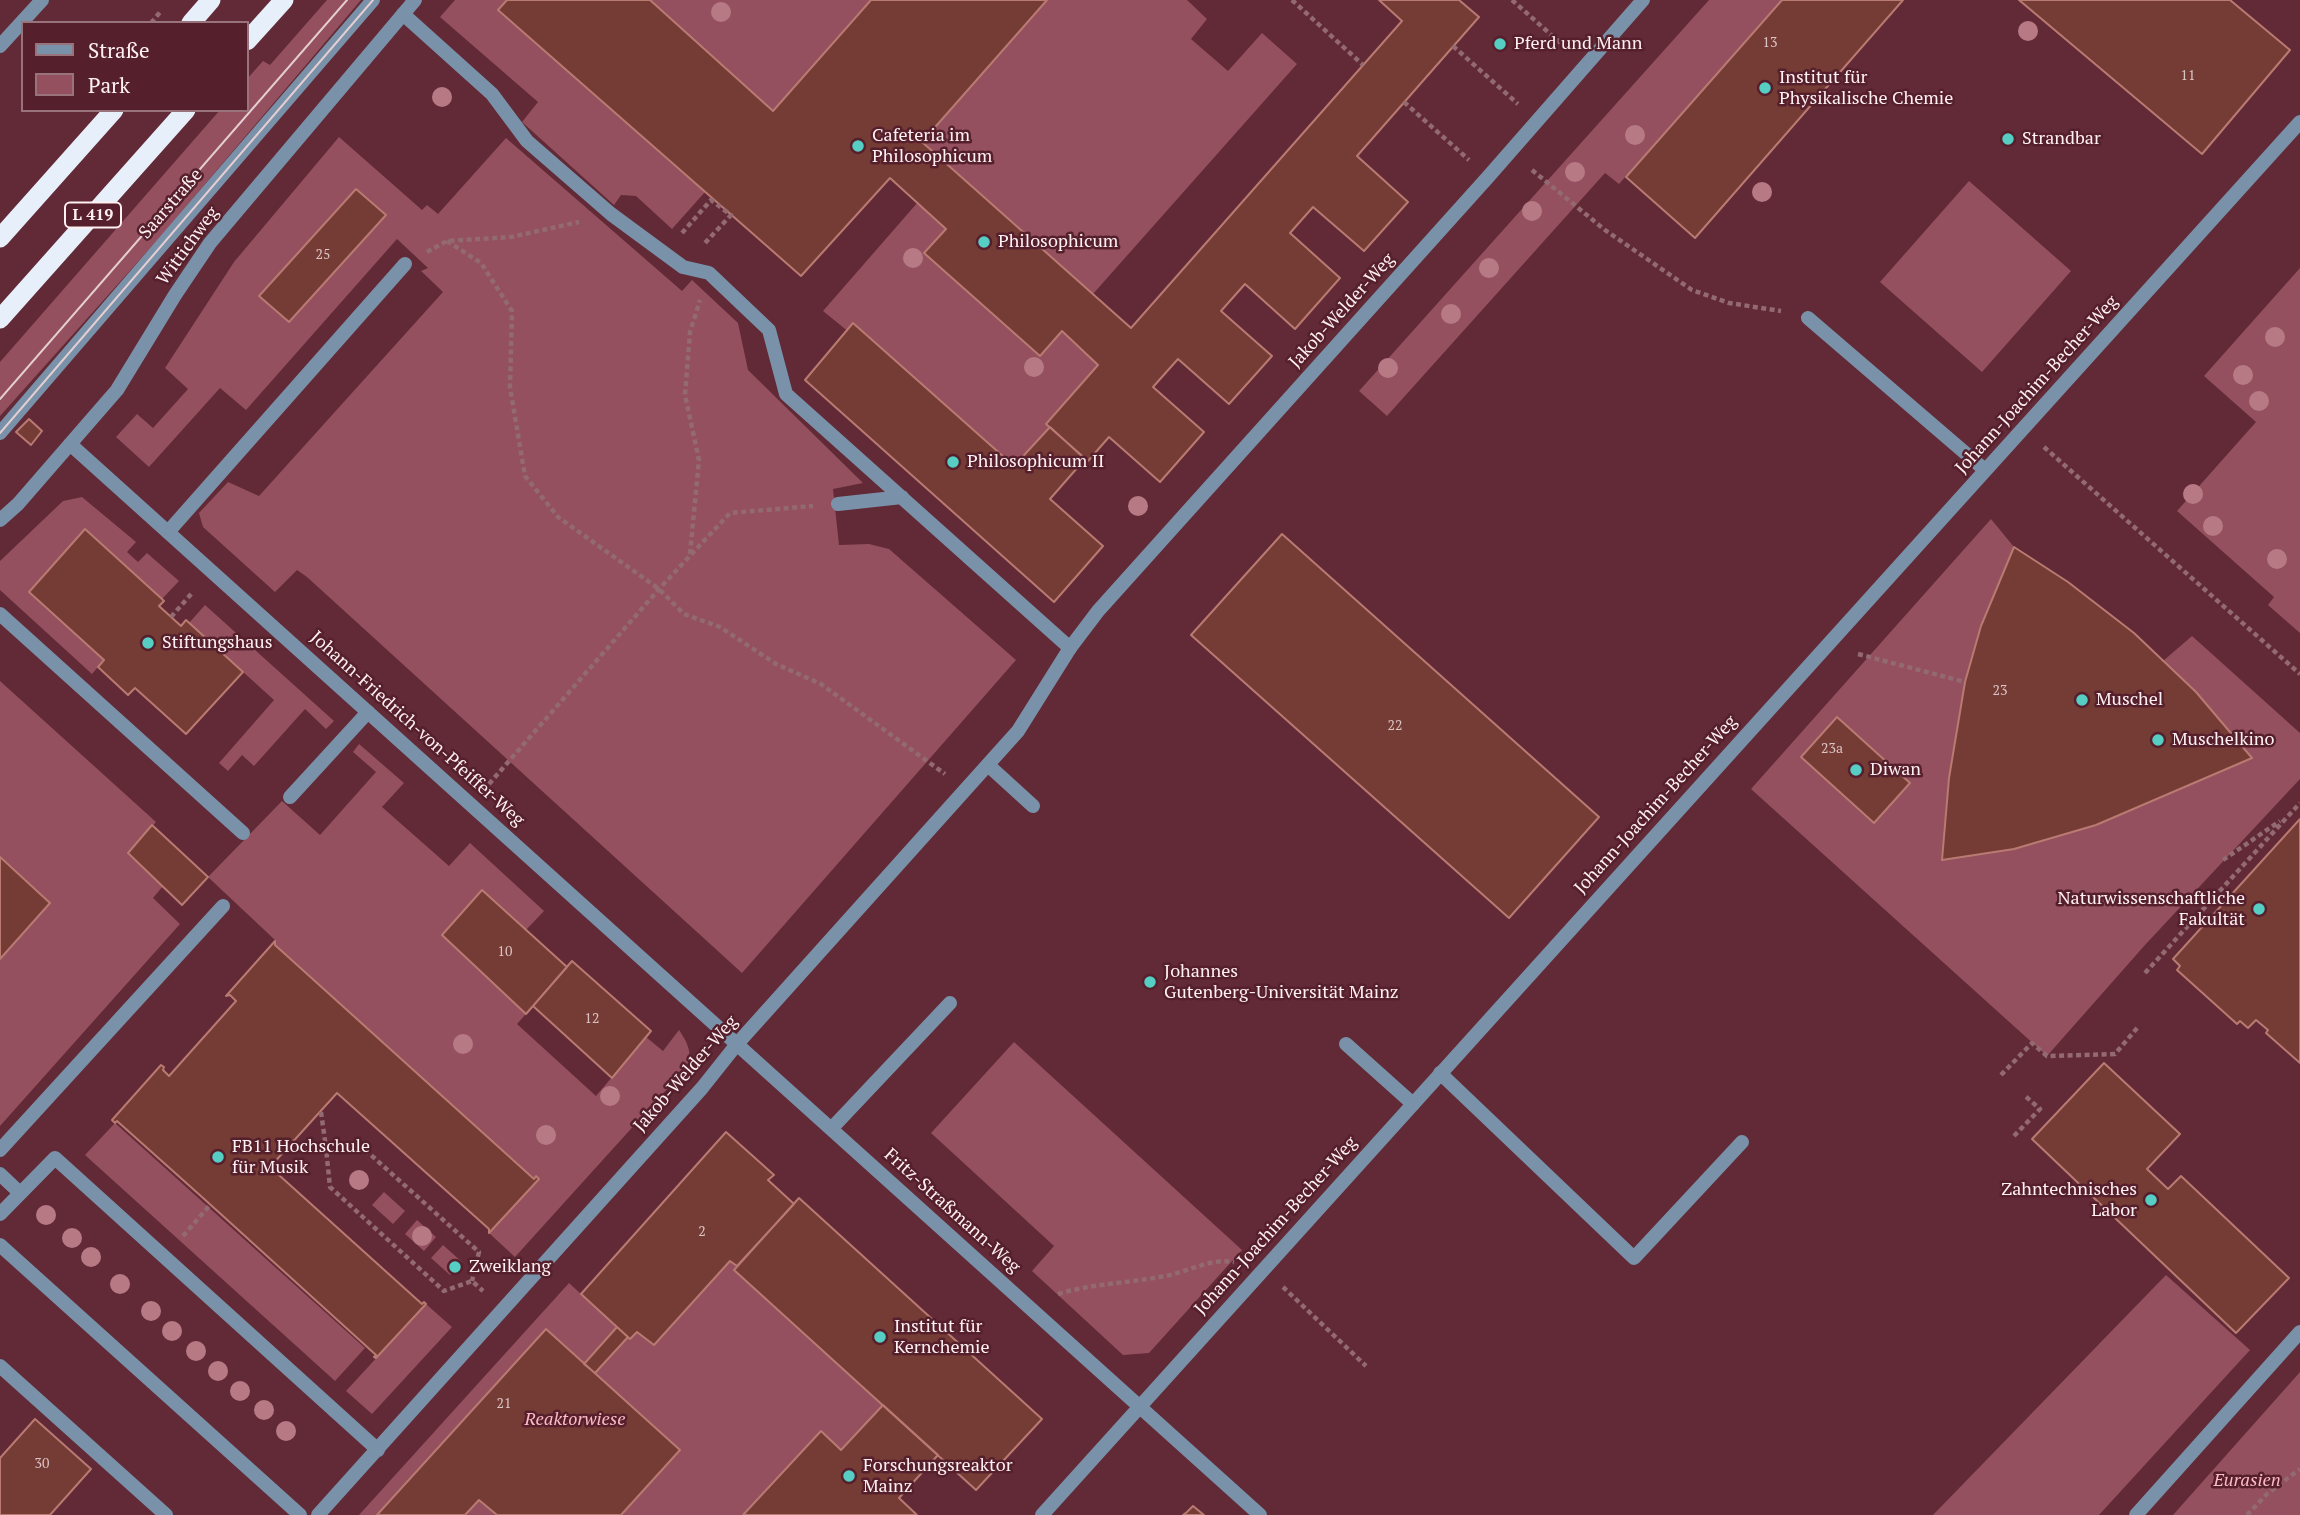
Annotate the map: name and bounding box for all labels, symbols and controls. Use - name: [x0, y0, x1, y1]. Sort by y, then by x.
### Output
- legend: [21, 21, 248, 112]
- place label: Pferd und Mann: [1514, 33, 1642, 55]
- house number: 13: [1763, 35, 1777, 51]
- text: Straße: [88, 36, 150, 64]
- marker: Pferd und Mann: [1492, 36, 1508, 52]
- place label: Institut für Physikalische Chemie: [1779, 67, 1953, 110]
- house number: 11: [2181, 68, 2195, 84]
- text: Park: [88, 71, 130, 99]
- marker: Institut für Physikalische Chemie: [1757, 80, 1773, 96]
- place label: Cafeteria im Philosophicum: [872, 125, 992, 168]
- place label: Strandbar: [2022, 128, 2101, 150]
- marker: Strandbar: [2000, 131, 2016, 147]
- marker: Cafeteria im Philosophicum: [850, 138, 866, 154]
- street label: Saarstraße: [135, 165, 207, 243]
- road number: L 419: [65, 202, 121, 228]
- street label: Wittichweg: [152, 203, 224, 289]
- place label: Philosophicum: [998, 231, 1118, 253]
- marker: Philosophicum: [976, 234, 992, 250]
- house number: 25: [316, 247, 330, 263]
- street label: Jakob-Welder-Weg: [1285, 249, 1399, 373]
- street label: Johann-Joachim-Becher-Weg: [1951, 291, 2123, 479]
- place label: Philosophicum II: [967, 451, 1104, 473]
- marker: Philosophicum II: [945, 454, 961, 470]
- street label: Johann-Friedrich-von-Pfeiffer-Weg: [305, 627, 529, 831]
- place label: Stiftungshaus: [162, 632, 272, 654]
- marker: Stiftungshaus: [140, 635, 156, 651]
- house number: 23: [1993, 683, 2007, 699]
- place label: Muschel: [2096, 689, 2163, 711]
- marker: Muschel: [2074, 692, 2090, 708]
- street label: Johann-Joachim-Becher-Weg: [1570, 711, 1742, 899]
- house number: 22: [1388, 718, 1402, 734]
- place label: Muschelkino: [2172, 729, 2275, 751]
- marker: Muschelkino: [2150, 732, 2166, 748]
- house number: 23a: [1821, 741, 1843, 757]
- place label: Diwan: [1870, 759, 1921, 781]
- marker: Diwan: [1848, 762, 1864, 778]
- place label: Naturwissenschaftliche Fakultät: [2057, 888, 2245, 930]
- marker: Naturwissenschaftliche Fakultät: [2251, 901, 2267, 917]
- house number: 10: [498, 944, 512, 960]
- place label: Johannes Gutenberg-Universität Mainz: [1164, 961, 1399, 1004]
- marker: Johannes Gutenberg-Universität Mainz: [1142, 974, 1158, 990]
- house number: 12: [585, 1011, 599, 1027]
- street label: Jakob-Welder-Weg: [630, 1011, 742, 1137]
- street label: Johann-Joachim-Becher-Weg: [1190, 1132, 1362, 1320]
- place label: FB11 Hochschule für Musik: [232, 1136, 370, 1178]
- street label: Fritz-Straßmann-Weg: [879, 1144, 1025, 1278]
- marker: FB11 Hochschule für Musik: [210, 1149, 226, 1165]
- place label: Zahntechnisches Labor: [2001, 1179, 2137, 1222]
- marker: Zahntechnisches Labor: [2143, 1192, 2159, 1208]
- house number: 2: [698, 1224, 706, 1240]
- place label: Zweiklang: [469, 1256, 551, 1278]
- marker: Zweiklang: [447, 1259, 463, 1275]
- place label: Institut für Kernchemie: [894, 1316, 989, 1358]
- marker: Institut für Kernchemie: [872, 1329, 888, 1345]
- house number: 21: [497, 1396, 511, 1412]
- park label: Reaktorwiese: [525, 1409, 625, 1431]
- place label: Forschungsreaktor Mainz: [863, 1455, 1013, 1498]
- house number: 30: [35, 1456, 49, 1472]
- marker: Forschungsreaktor Mainz: [841, 1468, 857, 1484]
- park label: Eurasien: [2213, 1470, 2281, 1492]

